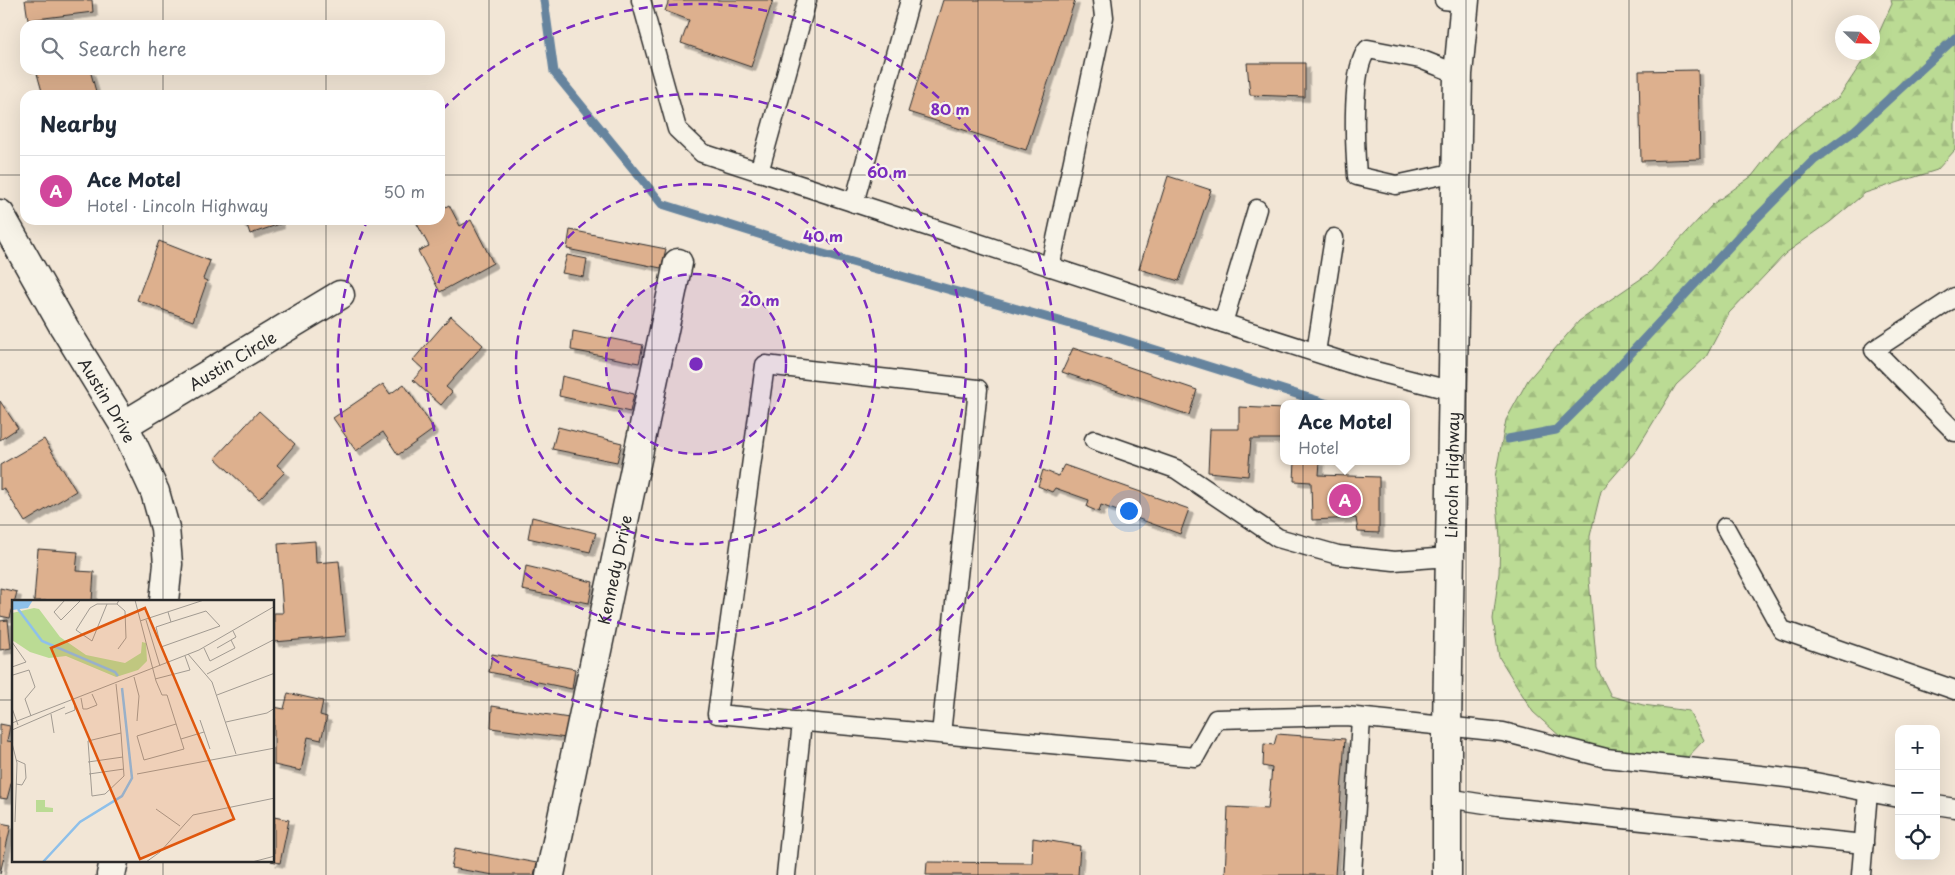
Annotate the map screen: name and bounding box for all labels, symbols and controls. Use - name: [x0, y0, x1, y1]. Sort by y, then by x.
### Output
- north arrow: [1835, 15, 1880, 60]
- search box: [20, 20, 445, 75]
- icon: search: [38, 34, 66, 62]
- text: Search here: [78, 34, 187, 62]
- text: 80 m: [930, 97, 970, 120]
- text: Nearby: [40, 107, 117, 139]
- text: 60 m: [867, 160, 907, 183]
- text: Ace Motel: [87, 165, 181, 193]
- text: A: [50, 179, 62, 203]
- text: 50 m: [384, 179, 425, 203]
- text: Hotel · Lincoln Highway: [87, 193, 268, 217]
- text: 40 m: [803, 224, 843, 247]
- text: 20 m: [741, 288, 779, 311]
- street label: Austin Circle: [183, 324, 281, 396]
- street label: Austin Drive: [73, 353, 142, 446]
- centre of rings: [687, 355, 705, 373]
- popup: [1280, 400, 1410, 465]
- text: Ace Motel: [1298, 407, 1392, 435]
- street label: Lincoln Highway: [1438, 412, 1464, 538]
- text: Hotel: [1298, 435, 1339, 459]
- pin: A: [1329, 481, 1361, 519]
- your location: [1116, 498, 1142, 524]
- street label: Kennedy Drive: [591, 513, 637, 627]
- inset map: [12, 600, 275, 862]
- map controls: [1895, 725, 1940, 860]
- button: +: [1895, 725, 1940, 770]
- button: −: [1895, 770, 1940, 815]
- button: locate: [1895, 815, 1940, 860]

